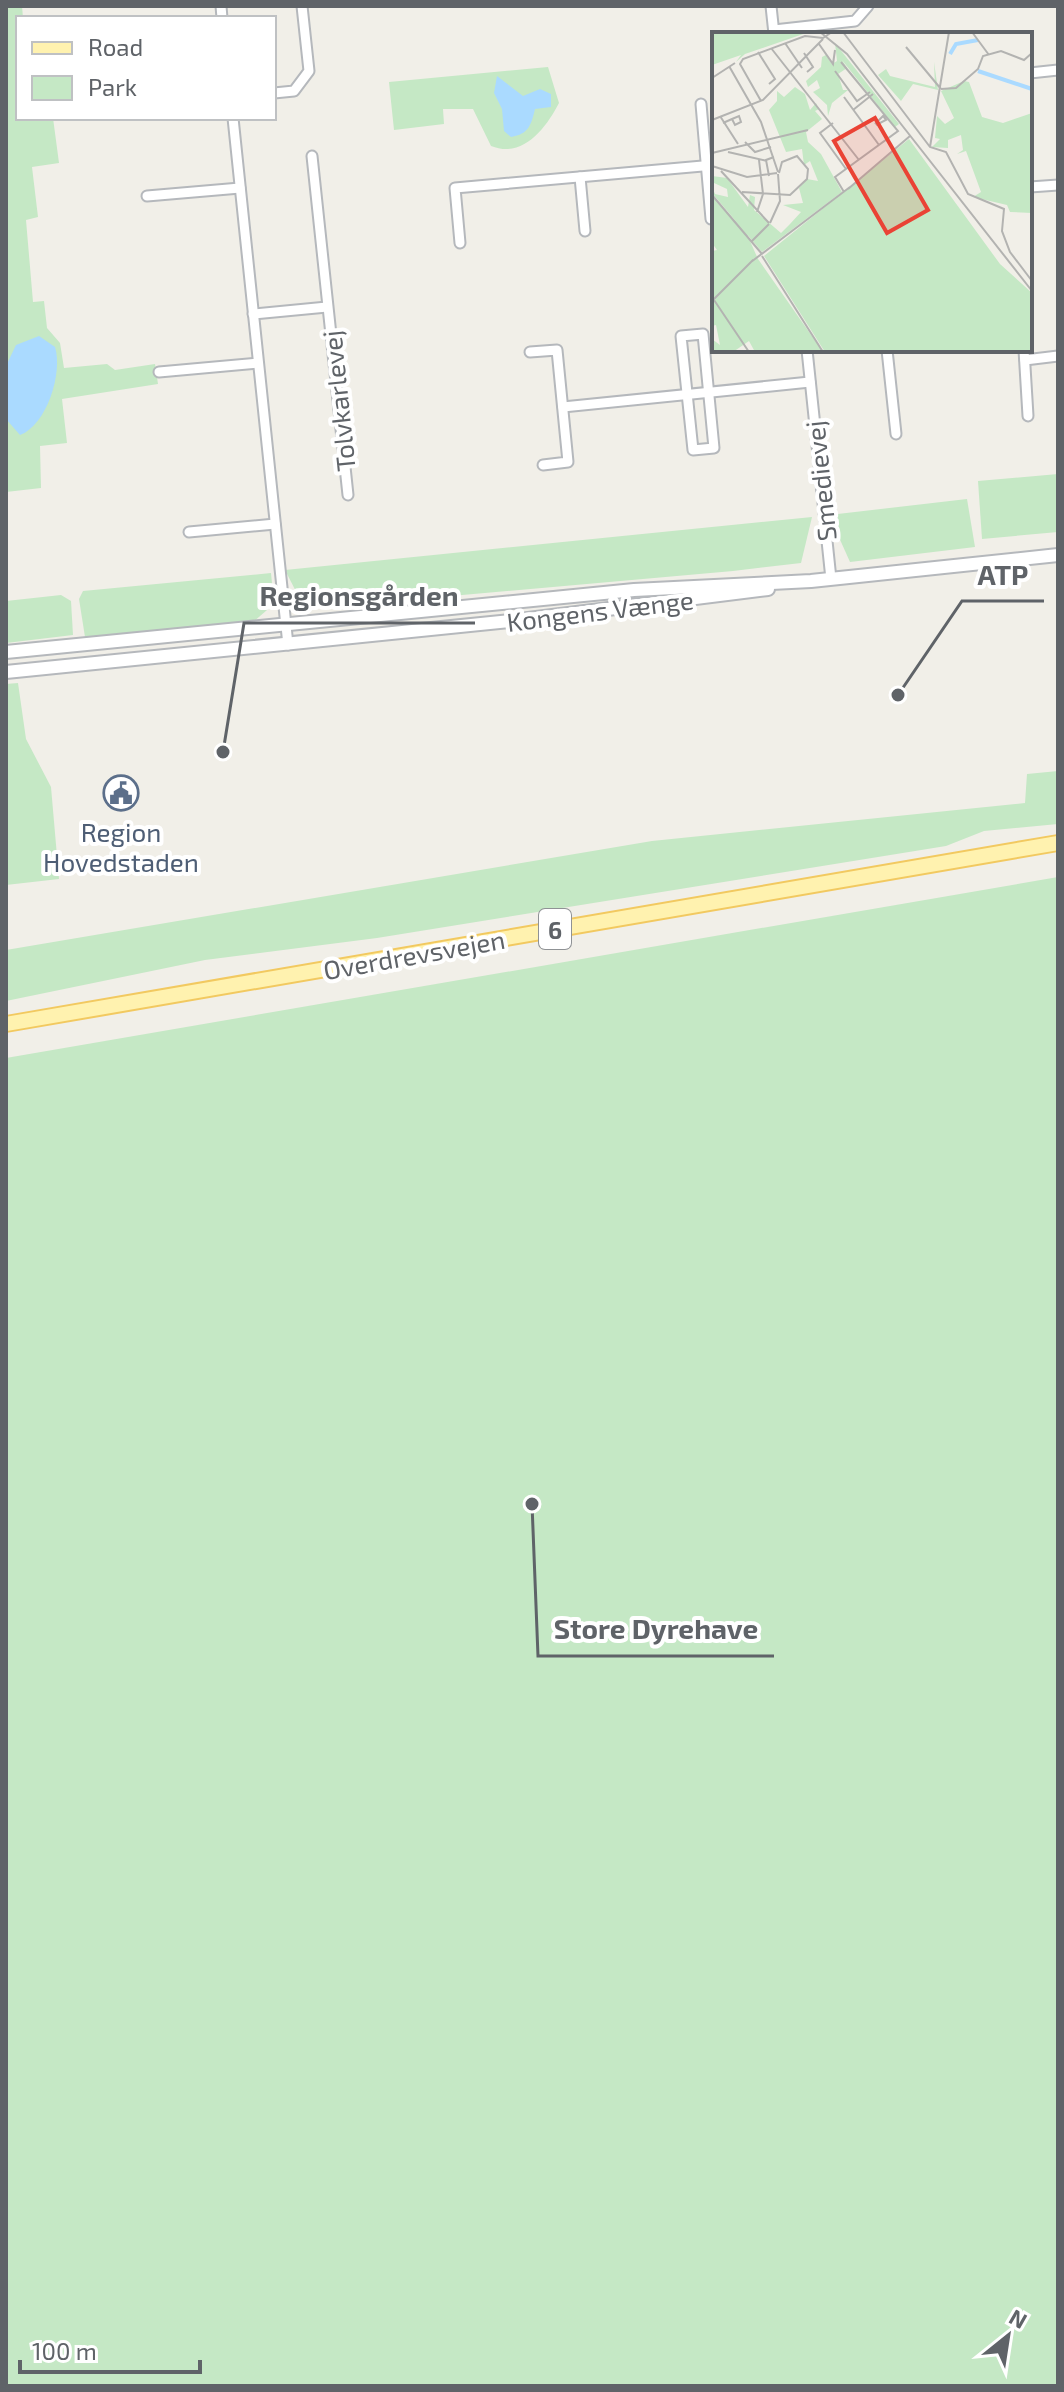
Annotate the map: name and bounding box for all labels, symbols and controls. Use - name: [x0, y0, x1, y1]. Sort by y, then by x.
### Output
- legend: [16, 16, 276, 120]
- text: Road: [88, 32, 143, 61]
- inset map: [712, 32, 1032, 352]
- text: Park: [88, 72, 137, 101]
- street label: Tolvkarlevej: [315, 329, 361, 473]
- street label: Smedievej: [798, 419, 842, 543]
- callout: ATP: [962, 549, 1044, 601]
- text: ATP: [978, 557, 1028, 591]
- callout: Regionsgården: [244, 571, 475, 623]
- text: Regionsgården: [259, 578, 459, 612]
- street label: Kongens Vænge: [505, 583, 695, 637]
- public building icon: Region Hovedstaden: [102, 774, 140, 812]
- place label: Region Hovedstaden: [43, 816, 199, 877]
- road number: 6: [539, 909, 571, 949]
- street label: Overdrevsvejen: [321, 923, 507, 985]
- callout: Store Dyrehave: [538, 1604, 774, 1656]
- text: Store Dyrehave: [554, 1611, 758, 1645]
- north arrow: [968, 2296, 1048, 2376]
- text: N: [1005, 2303, 1032, 2333]
- scale bar: [20, 2324, 200, 2374]
- text: 100 m: [32, 2336, 97, 2365]

